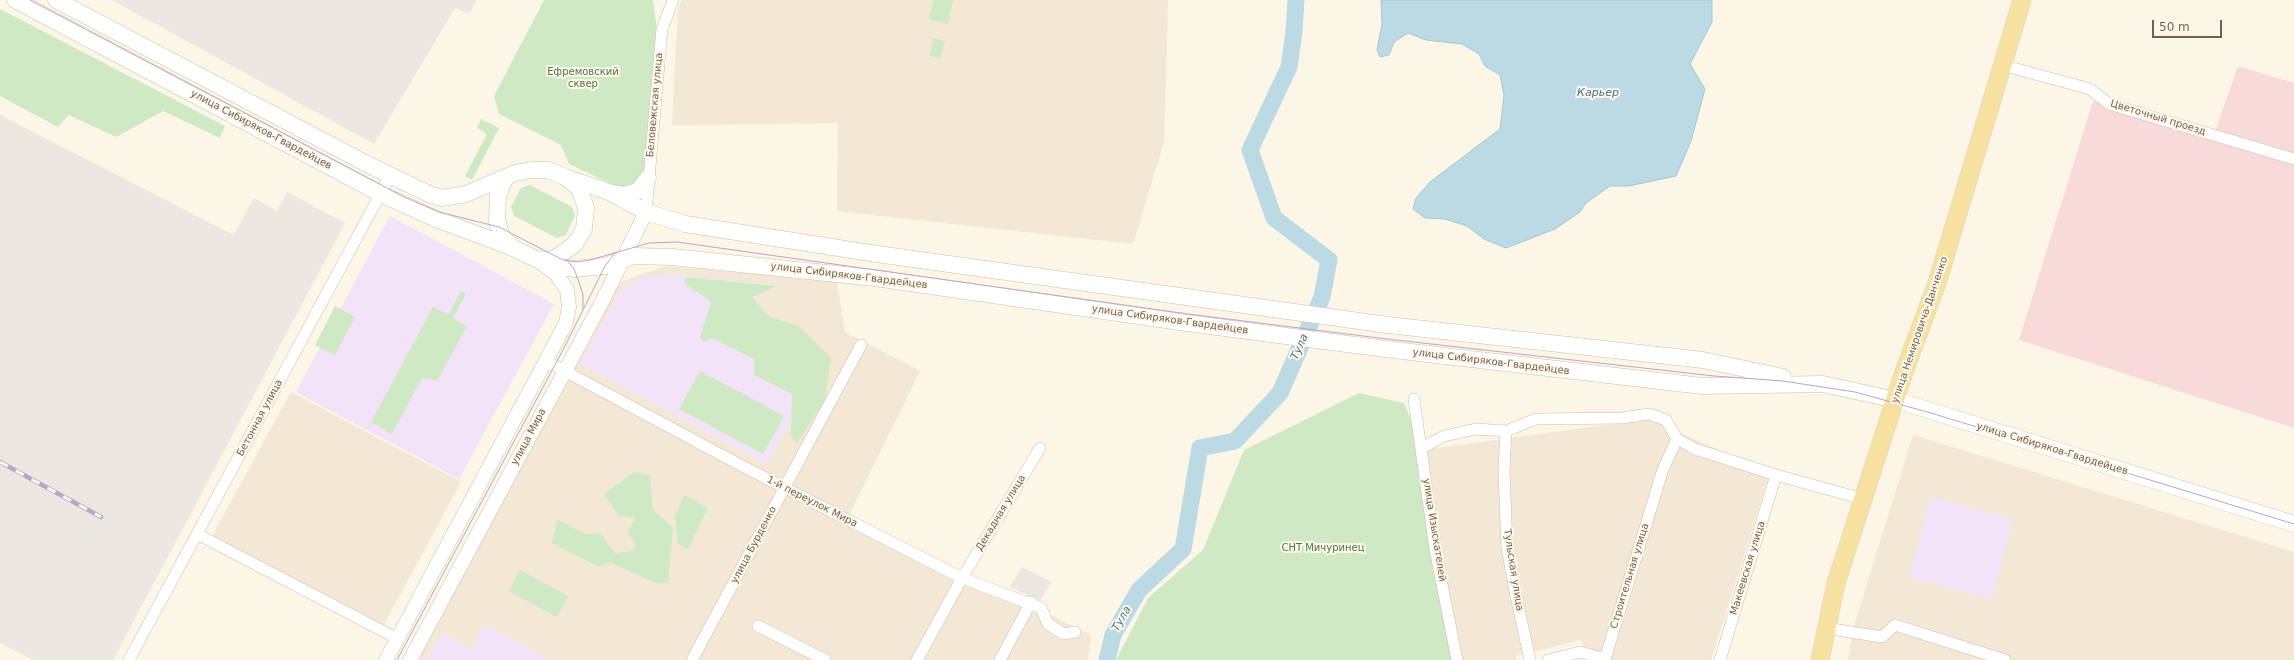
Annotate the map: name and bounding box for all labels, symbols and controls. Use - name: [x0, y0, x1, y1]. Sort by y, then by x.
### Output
- scale bar: [2154, 12, 2224, 38]
- text: 50 m: [2159, 20, 2190, 34]
- street label: Беловежская улица: [644, 52, 666, 158]
- park label: Ефремовский сквер: [547, 66, 619, 90]
- water label: Карьер: [1577, 86, 1619, 100]
- street label: улица Сибиряков-Гвардейцев: [188, 88, 334, 172]
- street label: Цветочный проезд: [2109, 98, 2207, 138]
- street label: улица Немировича-Данченко: [1889, 255, 1951, 405]
- street label: улица Сибиряков-Гвардейцев: [770, 260, 928, 292]
- street label: улица Сибиряков-Гвардейцев: [1091, 303, 1249, 337]
- water label: Тула: [1288, 332, 1312, 362]
- street label: улица Сибиряков-Гвардейцев: [1412, 346, 1570, 378]
- street label: Бетонная улица: [235, 378, 285, 458]
- street label: улица Мира: [509, 407, 549, 467]
- street label: улица Сибиряков-Гвардейцев: [1975, 420, 2129, 478]
- street label: Декадная улица: [974, 473, 1028, 553]
- street label: 1-й переулок Мира: [765, 474, 859, 530]
- street label: улица Изыскателей: [1420, 478, 1448, 582]
- street label: улица Бурденко: [729, 504, 779, 586]
- street label: Макеевская улица: [1728, 520, 1768, 616]
- street label: Строительная улица: [1608, 522, 1652, 630]
- street label: Тульская улица: [1501, 528, 1525, 612]
- park label: СНТ Мичуринец: [1281, 542, 1365, 554]
- water label: Тула: [1110, 604, 1134, 634]

